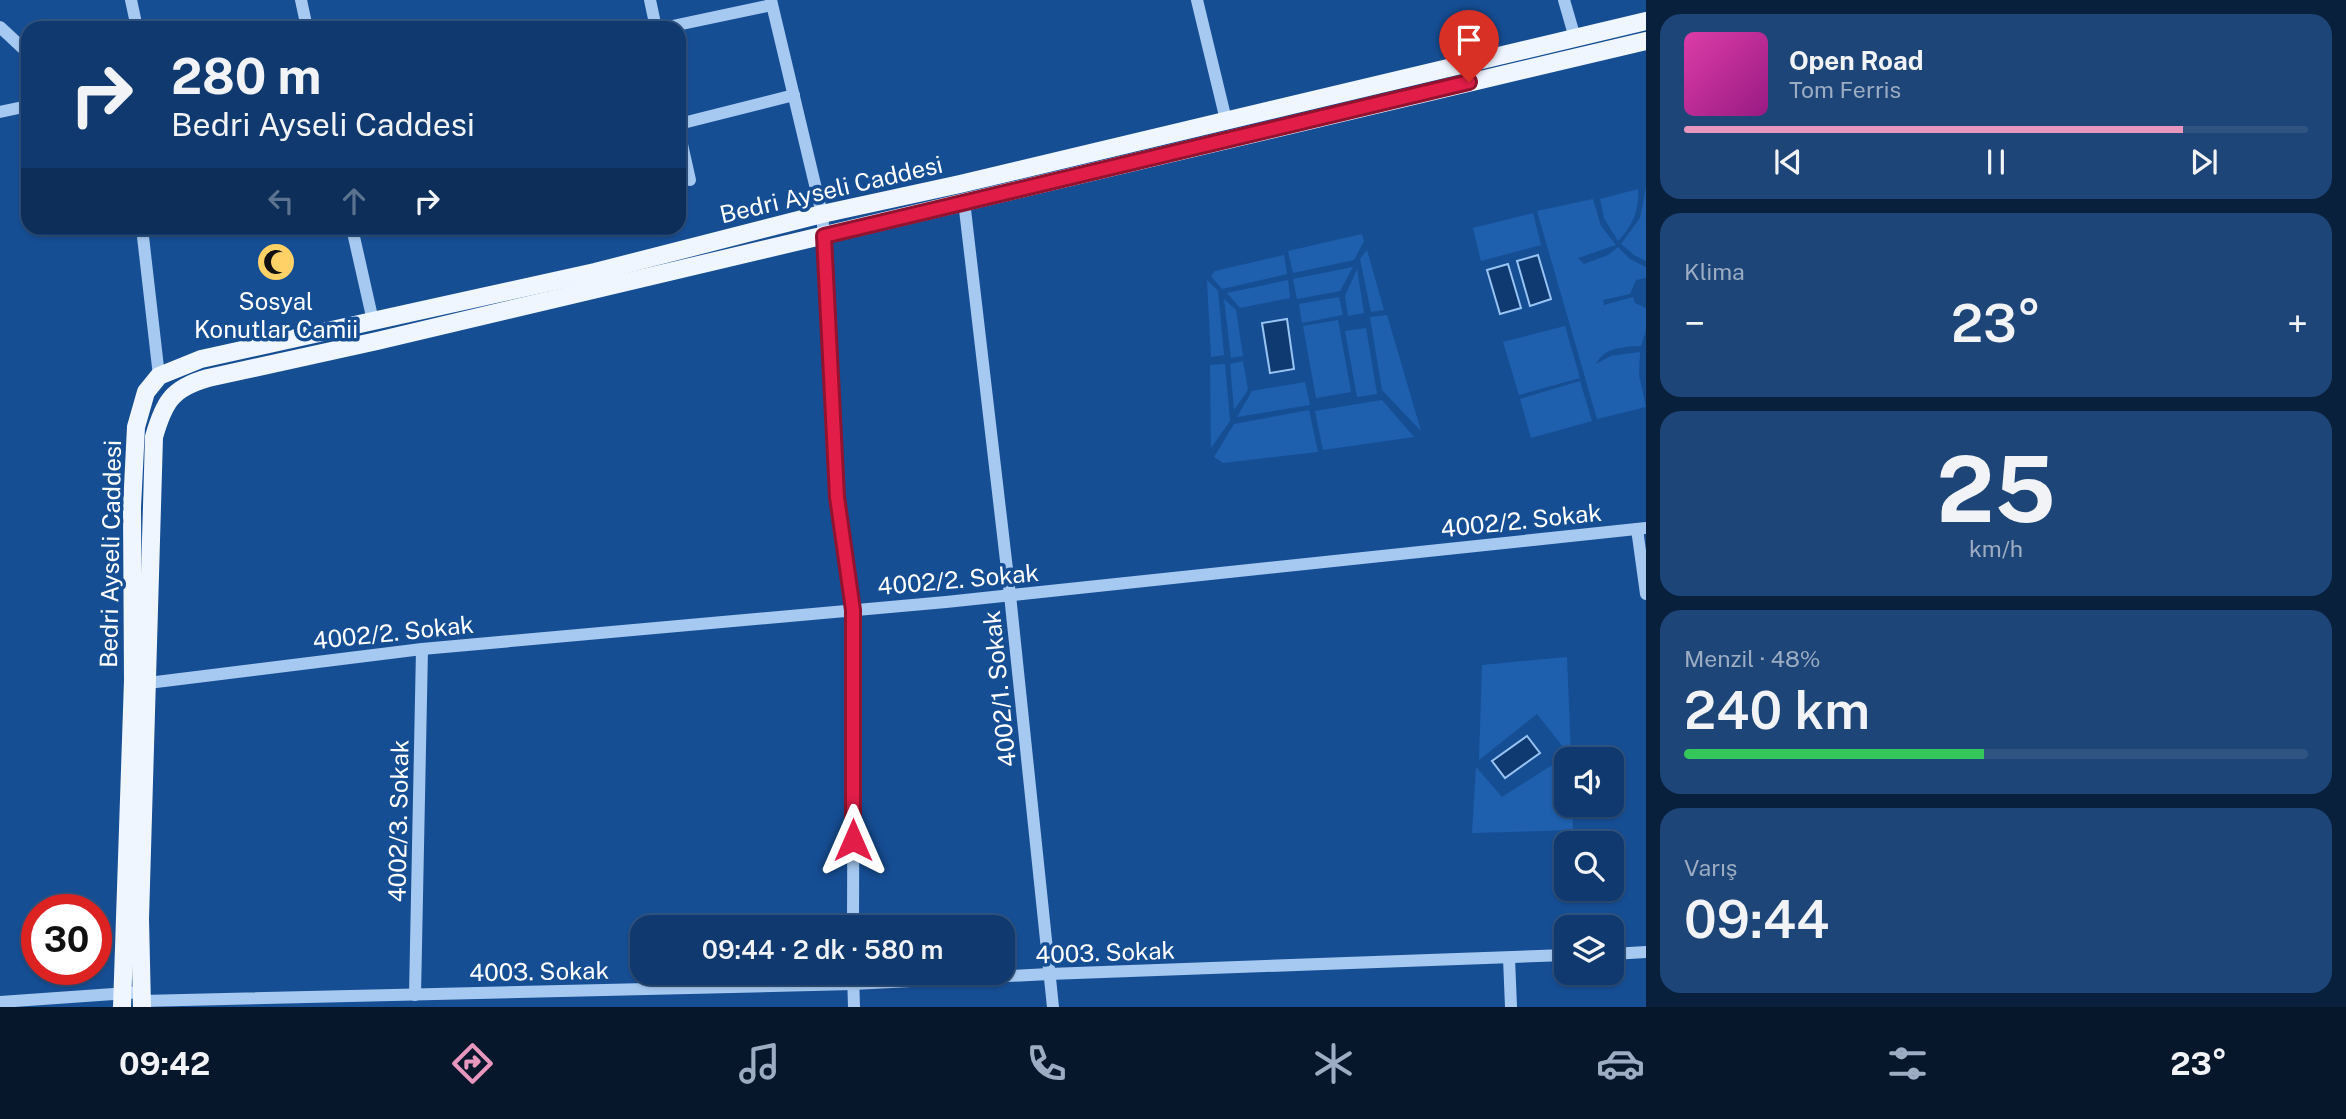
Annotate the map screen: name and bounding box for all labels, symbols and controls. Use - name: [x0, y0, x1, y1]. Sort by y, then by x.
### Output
- pin: [1439, 10, 1499, 82]
- icon: arrive: [1450, 21, 1488, 59]
- text: Open Road: [1789, 45, 1924, 76]
- text: 280 m: [171, 47, 321, 105]
- icon: right: [56, 49, 147, 140]
- text: Tom Ferris: [1789, 76, 1901, 103]
- text: Bedri Ayseli Caddesi: [171, 106, 475, 143]
- icon: previous: [1769, 143, 1807, 181]
- icon: pause: [1977, 143, 2015, 181]
- icon: next: [2185, 143, 2223, 181]
- street label: Bedri Ayseli Caddesi: [717, 150, 945, 228]
- icon: left: [262, 182, 300, 220]
- icon: ahead: [335, 182, 373, 220]
- icon: right: [408, 182, 446, 220]
- mosque icon: Sosyal Konutlar Camii: [255, 241, 297, 283]
- text: Klima: [1684, 258, 1745, 285]
- place label: Sosyal Konutlar Camii: [194, 287, 358, 343]
- text: 23°: [1951, 293, 2041, 354]
- text: −: [1684, 301, 1705, 346]
- text: +: [2287, 301, 2308, 346]
- text: 25: [1936, 436, 2056, 542]
- street label: Bedri Ayseli Caddesi: [94, 440, 126, 668]
- street label: 4002/2. Sokak: [1439, 498, 1603, 542]
- text: km/h: [1969, 535, 2023, 562]
- street label: 4002/2. Sokak: [876, 558, 1040, 600]
- street label: 4002/1. Sokak: [977, 609, 1021, 769]
- street label: 4002/2. Sokak: [311, 610, 475, 654]
- text: Menzil · 48%: [1684, 645, 1821, 672]
- text: 240 km: [1684, 680, 1870, 741]
- street label: 4002/3. Sokak: [383, 739, 413, 903]
- map controls: [1554, 747, 1624, 985]
- button: sound: [1554, 747, 1624, 817]
- position arrow: [816, 803, 890, 877]
- button: search: [1554, 831, 1624, 901]
- text: Varış: [1684, 854, 1737, 881]
- text: 09:44: [1684, 889, 1830, 950]
- speed limit sign: 30: [21, 894, 112, 985]
- button: layers: [1554, 915, 1624, 985]
- text: 09:44 · 2 dk · 580 m: [702, 934, 943, 965]
- street label: 4003. Sokak: [1035, 936, 1175, 968]
- street label: 4003. Sokak: [469, 956, 609, 986]
- icon: directions: [448, 1039, 497, 1088]
- icon: music: [735, 1039, 784, 1088]
- icon: phone: [1022, 1039, 1071, 1088]
- icon: climate: [1309, 1039, 1358, 1088]
- icon: car: [1596, 1039, 1645, 1088]
- icon: filters: [1883, 1039, 1932, 1088]
- text: 09:42: [119, 1045, 210, 1082]
- text: 23°: [2170, 1045, 2227, 1082]

